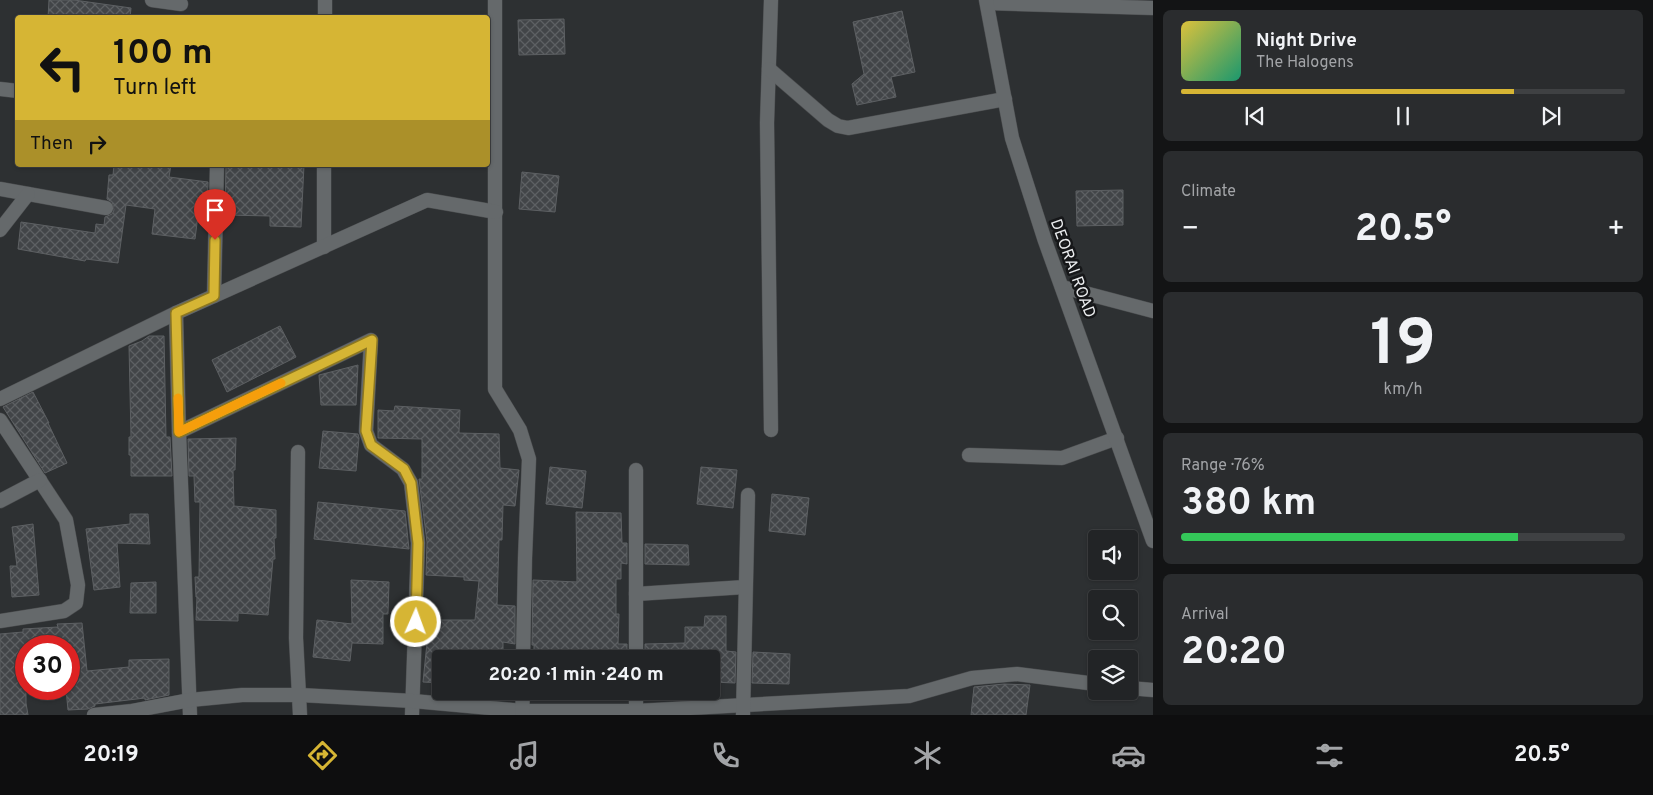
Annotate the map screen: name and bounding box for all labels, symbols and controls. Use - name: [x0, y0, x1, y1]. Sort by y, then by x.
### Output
- text: Night Drive: [1256, 29, 1357, 53]
- text: 100 m: [113, 32, 213, 76]
- icon: left: [30, 35, 95, 100]
- text: The Halogens: [1256, 53, 1354, 73]
- text: Turn left: [113, 75, 196, 102]
- icon: previous: [1241, 102, 1269, 130]
- icon: pause: [1389, 102, 1417, 130]
- icon: next: [1537, 102, 1565, 130]
- icon: right: [83, 130, 111, 158]
- text: Then: [30, 132, 73, 156]
- text: Climate: [1181, 182, 1236, 202]
- pin: [194, 189, 236, 240]
- icon: arrive: [201, 196, 229, 224]
- text: 20.5°: [1355, 206, 1451, 255]
- text: −: [1181, 212, 1199, 248]
- text: +: [1607, 212, 1625, 248]
- street label: DEORAI ROAD: [1045, 216, 1099, 321]
- text: 19: [1370, 306, 1436, 388]
- text: km/h: [1384, 380, 1422, 400]
- text: Range · 76%: [1181, 456, 1265, 476]
- text: 380 km: [1181, 480, 1316, 529]
- map controls: [1088, 530, 1138, 700]
- button: sound: [1088, 530, 1138, 580]
- button: search: [1088, 590, 1138, 640]
- position arrow: [389, 595, 441, 647]
- text: Arrival: [1181, 605, 1229, 625]
- text: 20:20: [1181, 629, 1287, 678]
- speed limit sign: 30: [15, 635, 80, 700]
- button: layers: [1088, 650, 1138, 700]
- text: 20:20 · 1 min · 240 m: [488, 663, 664, 687]
- icon: directions: [305, 738, 340, 773]
- icon: music: [507, 738, 542, 773]
- icon: phone: [708, 738, 743, 773]
- icon: climate: [910, 738, 945, 773]
- icon: car: [1111, 738, 1146, 773]
- icon: filters: [1312, 738, 1347, 773]
- text: 20:19: [83, 742, 139, 769]
- text: 20.5°: [1514, 742, 1570, 769]

